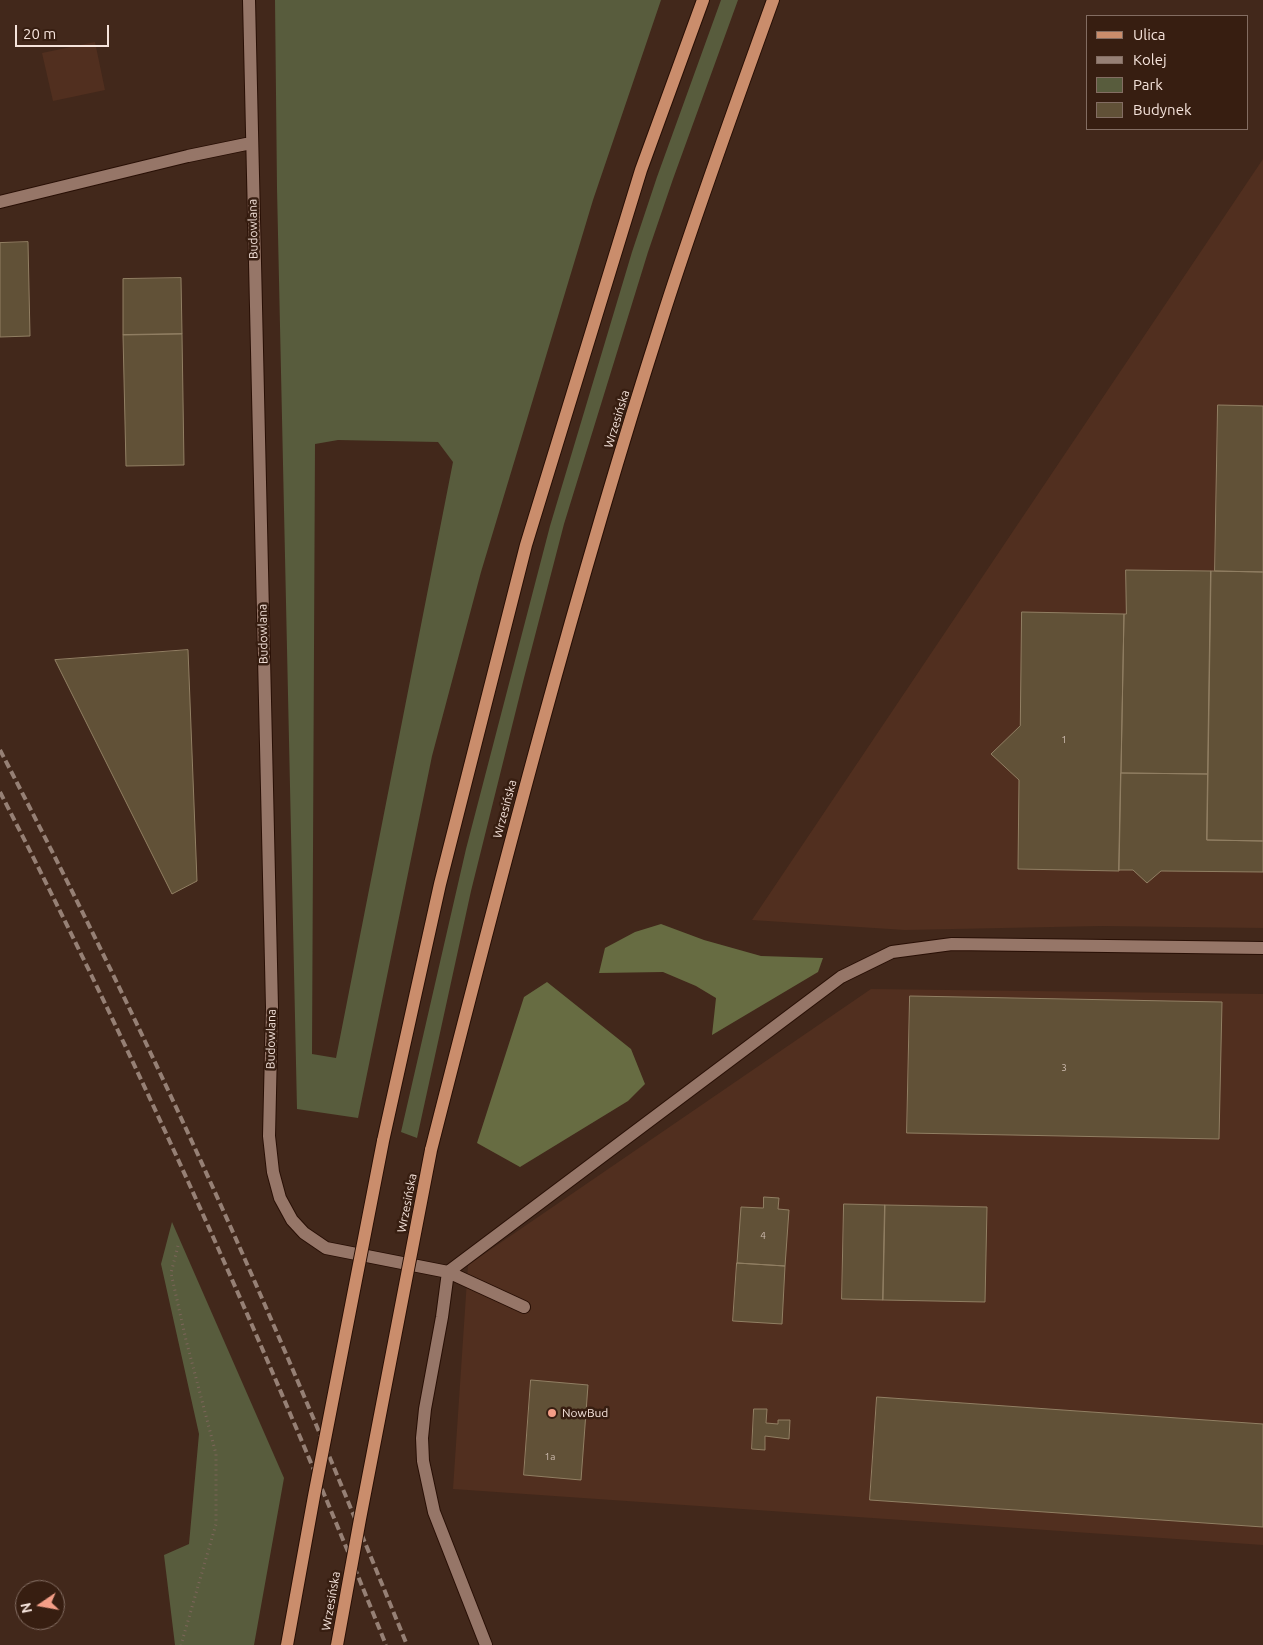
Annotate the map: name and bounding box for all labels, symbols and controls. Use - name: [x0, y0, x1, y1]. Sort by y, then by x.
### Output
- scale bar: [18, 15, 111, 47]
- legend: [1086, 15, 1248, 130]
- text: 20 m: [23, 25, 56, 42]
- text: Ulica: [1133, 26, 1165, 43]
- text: Kolej: [1133, 51, 1167, 68]
- text: Park: [1133, 76, 1163, 93]
- text: Budynek: [1133, 101, 1192, 118]
- street label: Budowlana: [245, 199, 261, 259]
- street label: Wrzesińska: [601, 388, 633, 450]
- street label: Budowlana: [255, 604, 271, 664]
- house number: 1: [1061, 734, 1067, 746]
- street label: Wrzesińska: [490, 778, 520, 840]
- street label: Budowlana: [263, 1009, 279, 1069]
- house number: 3: [1061, 1062, 1067, 1074]
- street label: Wrzesińska: [394, 1172, 420, 1234]
- house number: 4: [760, 1230, 766, 1242]
- place label: NowBud: [562, 1406, 608, 1420]
- marker: NowBud: [546, 1407, 558, 1419]
- house number: 1a: [545, 1451, 555, 1463]
- street label: Wrzesińska: [319, 1570, 343, 1632]
- north arrow: [15, 1580, 65, 1630]
- text: N: [17, 1601, 35, 1615]

